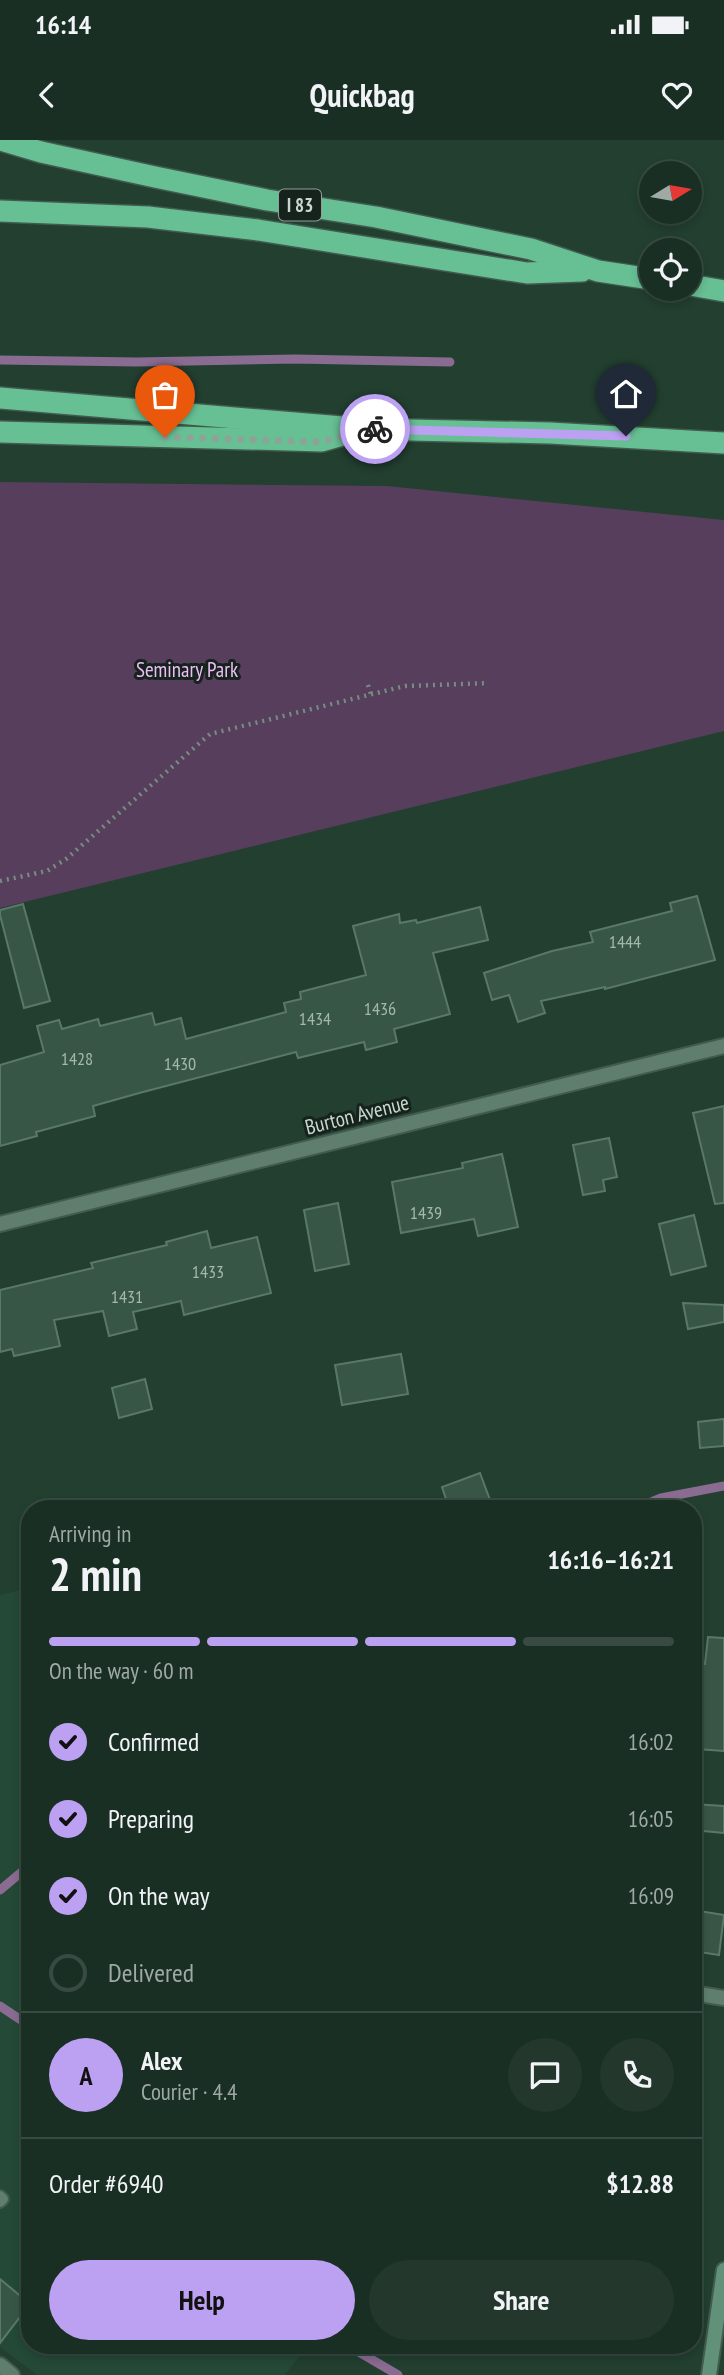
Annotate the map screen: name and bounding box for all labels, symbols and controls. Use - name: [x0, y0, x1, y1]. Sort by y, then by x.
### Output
- text: 16:14: [35, 8, 91, 41]
- text: Quickbag: [309, 74, 415, 116]
- icon: back: [28, 76, 66, 114]
- icon: heart: [658, 76, 696, 114]
- north arrow: [639, 161, 702, 224]
- map controls: [639, 161, 702, 301]
- road number: I 83: [279, 190, 321, 220]
- button: locate: [639, 238, 702, 301]
- pin: [596, 364, 656, 436]
- pin: [135, 365, 195, 437]
- icon: home: [607, 375, 645, 413]
- icon: bag: [146, 376, 184, 414]
- courier: [340, 394, 410, 464]
- icon: bike: [356, 410, 394, 448]
- park label: Seminary Park: [136, 656, 238, 683]
- house number: 1444: [609, 930, 641, 953]
- house number: 1436: [364, 997, 396, 1020]
- house number: 1434: [299, 1007, 331, 1030]
- house number: 1428: [61, 1047, 93, 1070]
- house number: 1430: [164, 1052, 196, 1075]
- street label: Burton Avenue: [302, 1089, 412, 1140]
- house number: 1439: [410, 1201, 442, 1224]
- house number: 1433: [192, 1260, 224, 1283]
- house number: 1431: [111, 1285, 143, 1308]
- text: Arriving in: [49, 1519, 131, 1548]
- text: 16:16–16:21: [547, 1543, 674, 1576]
- text: 2 min: [49, 1544, 142, 1604]
- text: On the way · 60 m: [49, 1656, 193, 1685]
- icon: check: [49, 1723, 87, 1761]
- text: Confirmed: [108, 1725, 199, 1758]
- text: 16:02: [628, 1727, 674, 1756]
- icon: check: [49, 1800, 87, 1838]
- text: Preparing: [108, 1802, 194, 1835]
- text: 16:05: [628, 1804, 674, 1833]
- icon: check: [49, 1877, 87, 1915]
- text: On the way: [108, 1879, 210, 1912]
- text: 16:09: [628, 1881, 674, 1910]
- text: Delivered: [108, 1956, 194, 1989]
- button: chat: [508, 2038, 582, 2112]
- button: phone: [600, 2038, 674, 2112]
- text: Alex: [141, 2044, 182, 2077]
- text: A: [79, 2059, 93, 2092]
- text: Courier · 4.4: [141, 2077, 237, 2106]
- text: Order #6940: [49, 2167, 164, 2200]
- text: $12.88: [606, 2167, 674, 2200]
- button: Help: [49, 2260, 355, 2340]
- button: Share: [369, 2260, 674, 2340]

